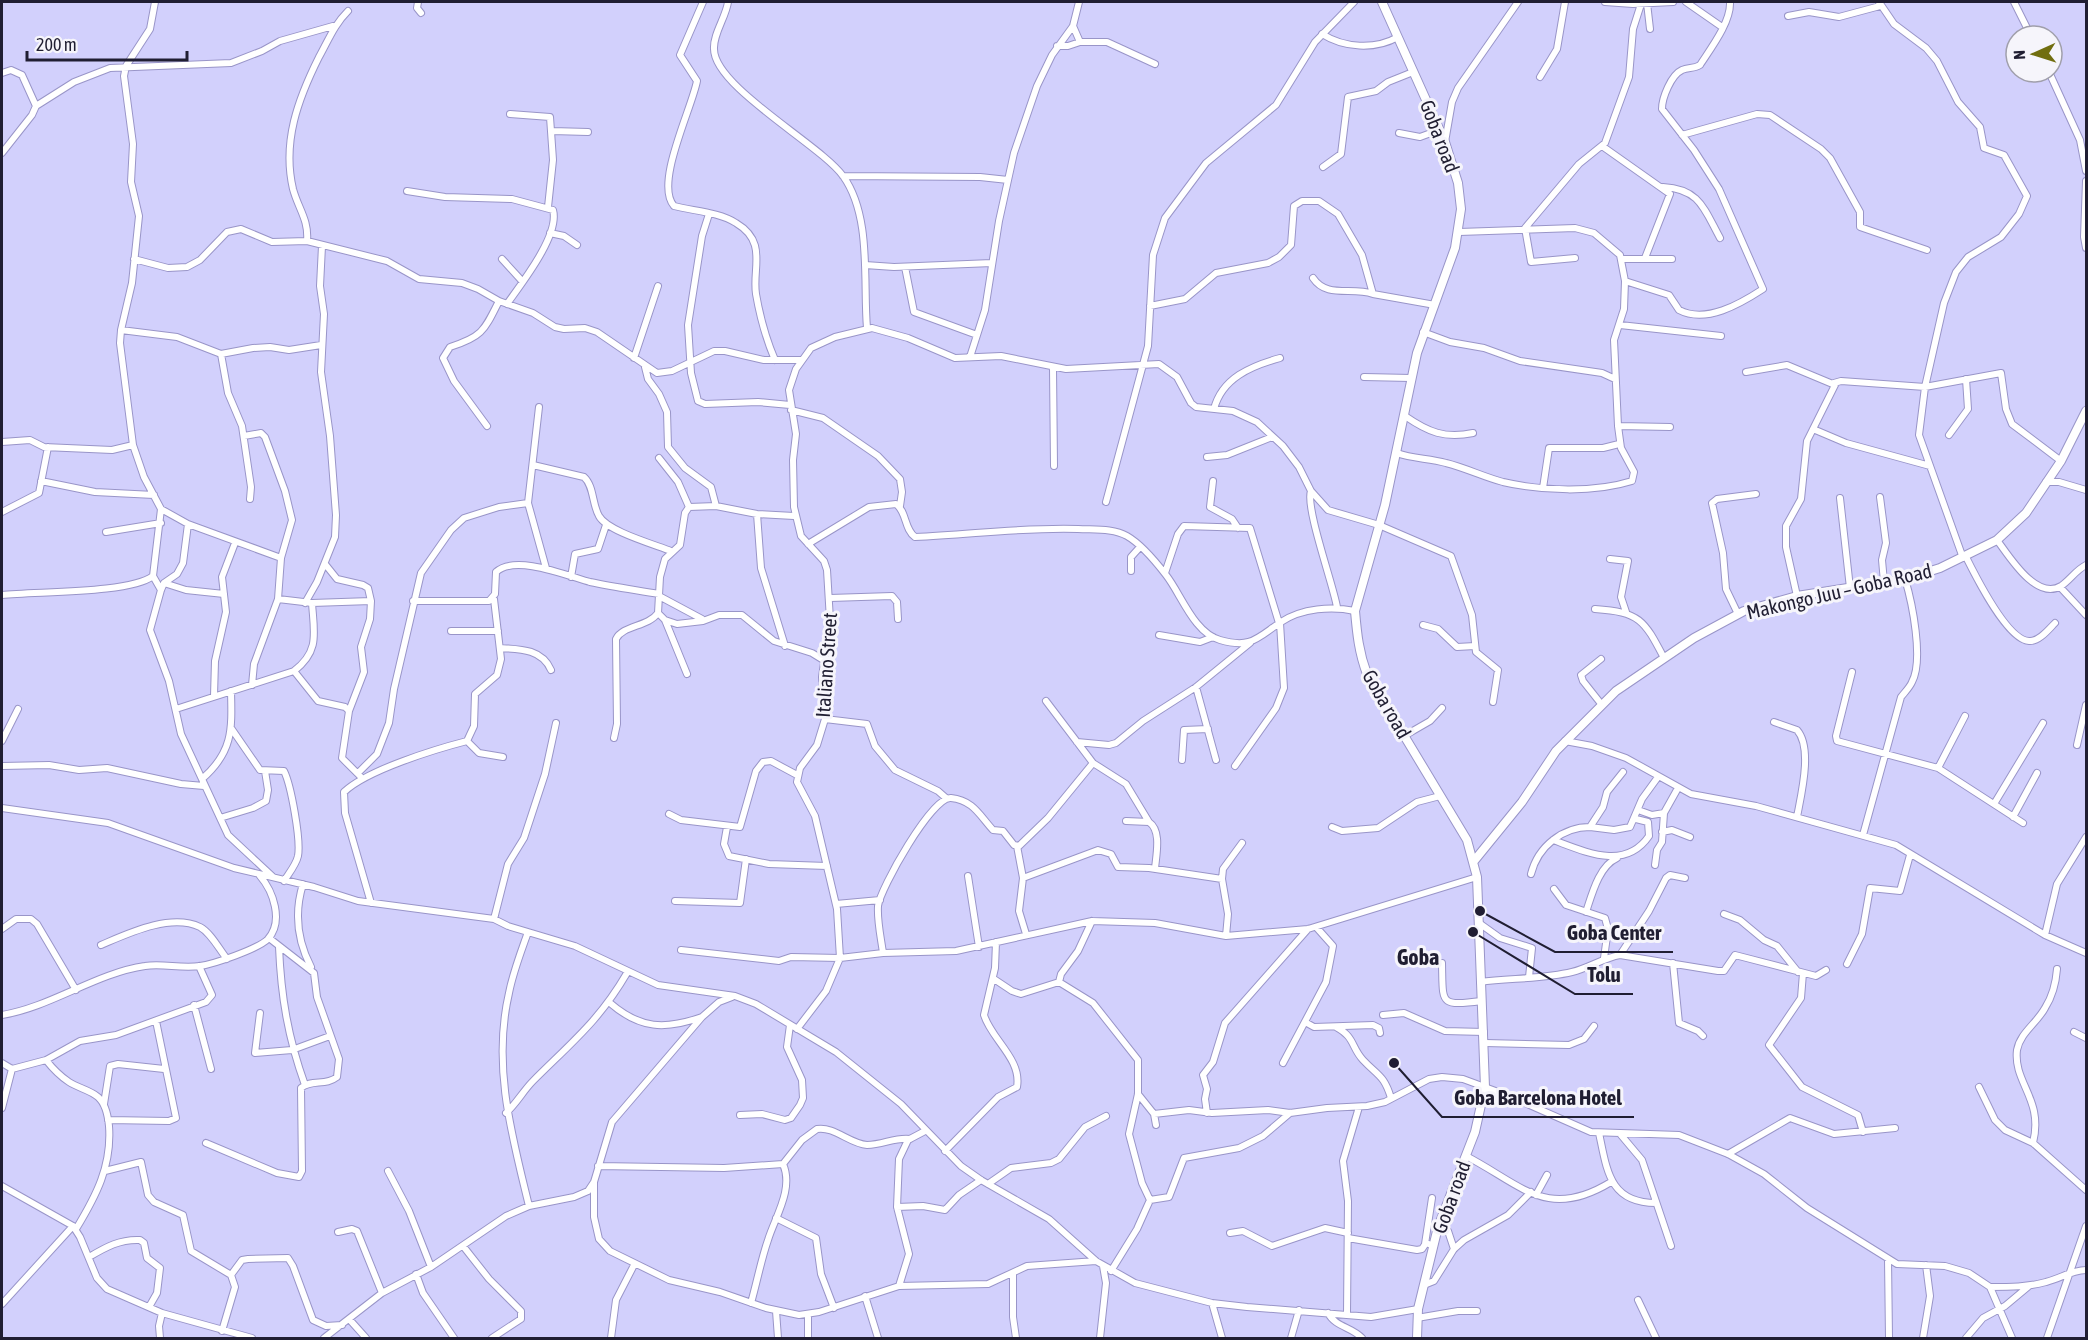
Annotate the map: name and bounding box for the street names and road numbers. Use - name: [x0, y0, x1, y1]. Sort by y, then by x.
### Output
- street label: Goba road: [1416, 97, 1464, 175]
- street label: Makongo Juu – Goba Road: [1744, 558, 1934, 624]
- street label: Italiano Street: [811, 612, 841, 718]
- street label: Goba road: [1358, 666, 1416, 742]
- street label: Goba road: [1427, 1158, 1475, 1236]

